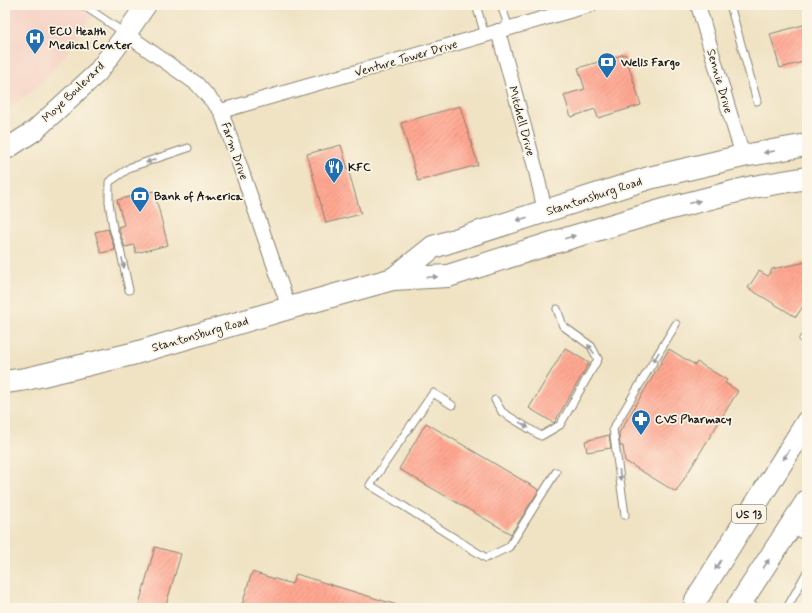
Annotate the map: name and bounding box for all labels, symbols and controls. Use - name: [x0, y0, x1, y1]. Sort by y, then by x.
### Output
- place label: ECU Health Medical Center: [49, 24, 133, 54]
- hospital icon: ECU Health Medical Center: [24, 27, 46, 55]
- street label: Venture Tower Drive: [353, 37, 460, 81]
- street label: Sennie Drive: [702, 47, 736, 115]
- bank icon: Wells Fargo: [596, 51, 618, 79]
- place label: Wells Fargo: [620, 55, 680, 71]
- street label: Moye Boulevard: [39, 59, 109, 127]
- street label: Mitchell Drive: [504, 84, 538, 158]
- street label: Farm Drive: [217, 121, 251, 182]
- one-way arrow: [762, 149, 775, 155]
- restaurant icon: KFC: [323, 156, 345, 184]
- one-way arrow: [144, 158, 156, 164]
- place label: KFC: [348, 160, 371, 176]
- street label: Stantonsburg Road: [544, 174, 644, 220]
- bank icon: Bank of America: [129, 185, 151, 213]
- place label: Bank of America: [154, 189, 243, 205]
- one-way arrow: [689, 198, 701, 204]
- one-way arrow: [515, 216, 527, 222]
- one-way arrow: [565, 234, 577, 240]
- one-way arrow: [121, 257, 127, 270]
- one-way arrow: [426, 274, 438, 281]
- street label: Stantonsburg Road: [150, 313, 251, 356]
- one-way arrow: [587, 344, 595, 355]
- one-way arrow: [652, 352, 660, 362]
- pharmacy icon: CVS Pharmacy: [630, 408, 652, 436]
- place label: CVS Pharmacy: [655, 412, 732, 428]
- one-way arrow: [519, 421, 529, 429]
- one-way arrow: [783, 449, 790, 461]
- one-way arrow: [617, 469, 623, 481]
- road number: US 13: [732, 505, 766, 523]
- one-way arrow: [762, 558, 770, 569]
- one-way arrow: [714, 559, 721, 571]

